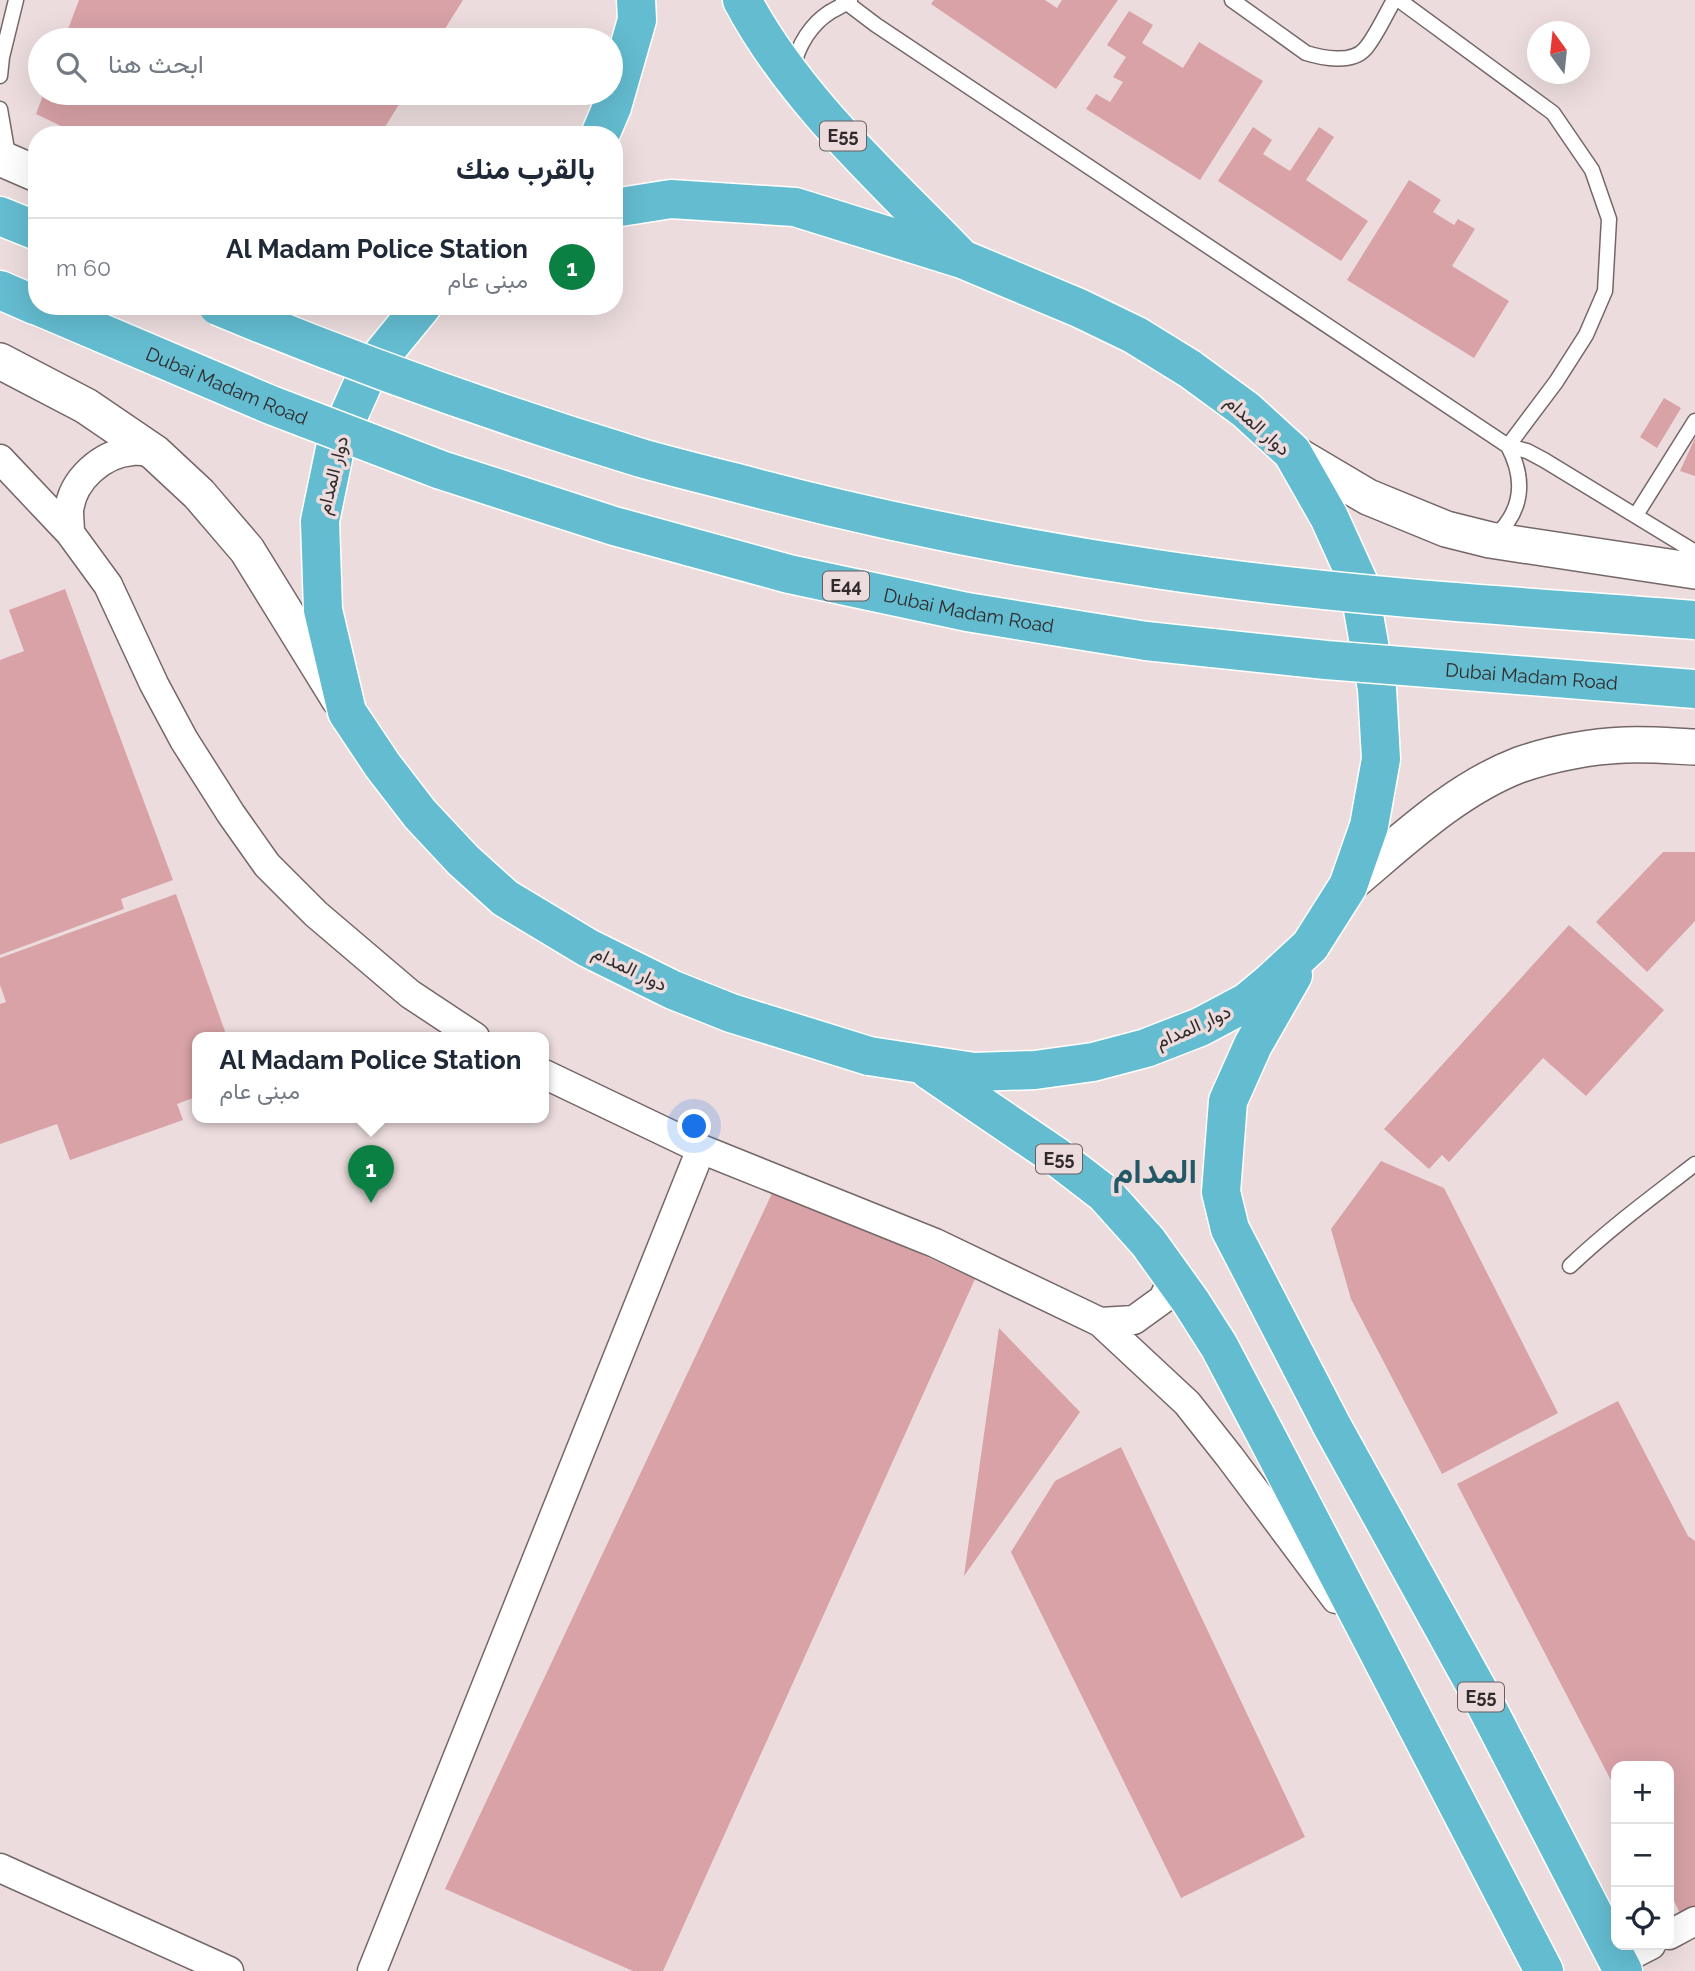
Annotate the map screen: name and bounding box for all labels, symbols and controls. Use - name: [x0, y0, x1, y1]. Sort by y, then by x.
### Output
- north arrow: [1527, 21, 1590, 84]
- search box: [28, 28, 623, 105]
- icon: search: [52, 48, 90, 86]
- text: ابحث هنا: [108, 49, 204, 79]
- road number: E55: [820, 121, 866, 150]
- text: بالقرب منك: [456, 151, 595, 186]
- text: Al Madam Police Station: [226, 234, 528, 264]
- text: 60 m: [56, 254, 111, 281]
- text: 1: [566, 254, 578, 281]
- text: مبنى عام: [448, 266, 528, 293]
- street label: Dubai Madam Road: [143, 342, 311, 429]
- street label: دوار المدام: [1220, 390, 1295, 461]
- street label: دوار المدام: [312, 434, 354, 517]
- road number: E44: [823, 572, 869, 600]
- street label: Dubai Madam Road: [882, 583, 1056, 637]
- street label: Dubai Madam Road: [1444, 658, 1619, 694]
- street label: دوار المدام: [588, 941, 671, 997]
- street label: دوار المدام: [1152, 1000, 1235, 1054]
- popup: [192, 1032, 549, 1123]
- text: Al Madam Police Station: [220, 1045, 521, 1075]
- text: مبنى عام: [220, 1077, 300, 1104]
- your location: [677, 1109, 711, 1143]
- road number: E55: [1036, 1144, 1082, 1174]
- pin: 1: [348, 1145, 394, 1203]
- district label: المدام: [1113, 1152, 1197, 1193]
- road number: E55: [1458, 1682, 1504, 1712]
- map controls: [1611, 1761, 1674, 1950]
- button: +: [1611, 1761, 1674, 1824]
- button: −: [1611, 1824, 1674, 1887]
- button: locate: [1611, 1887, 1674, 1950]

